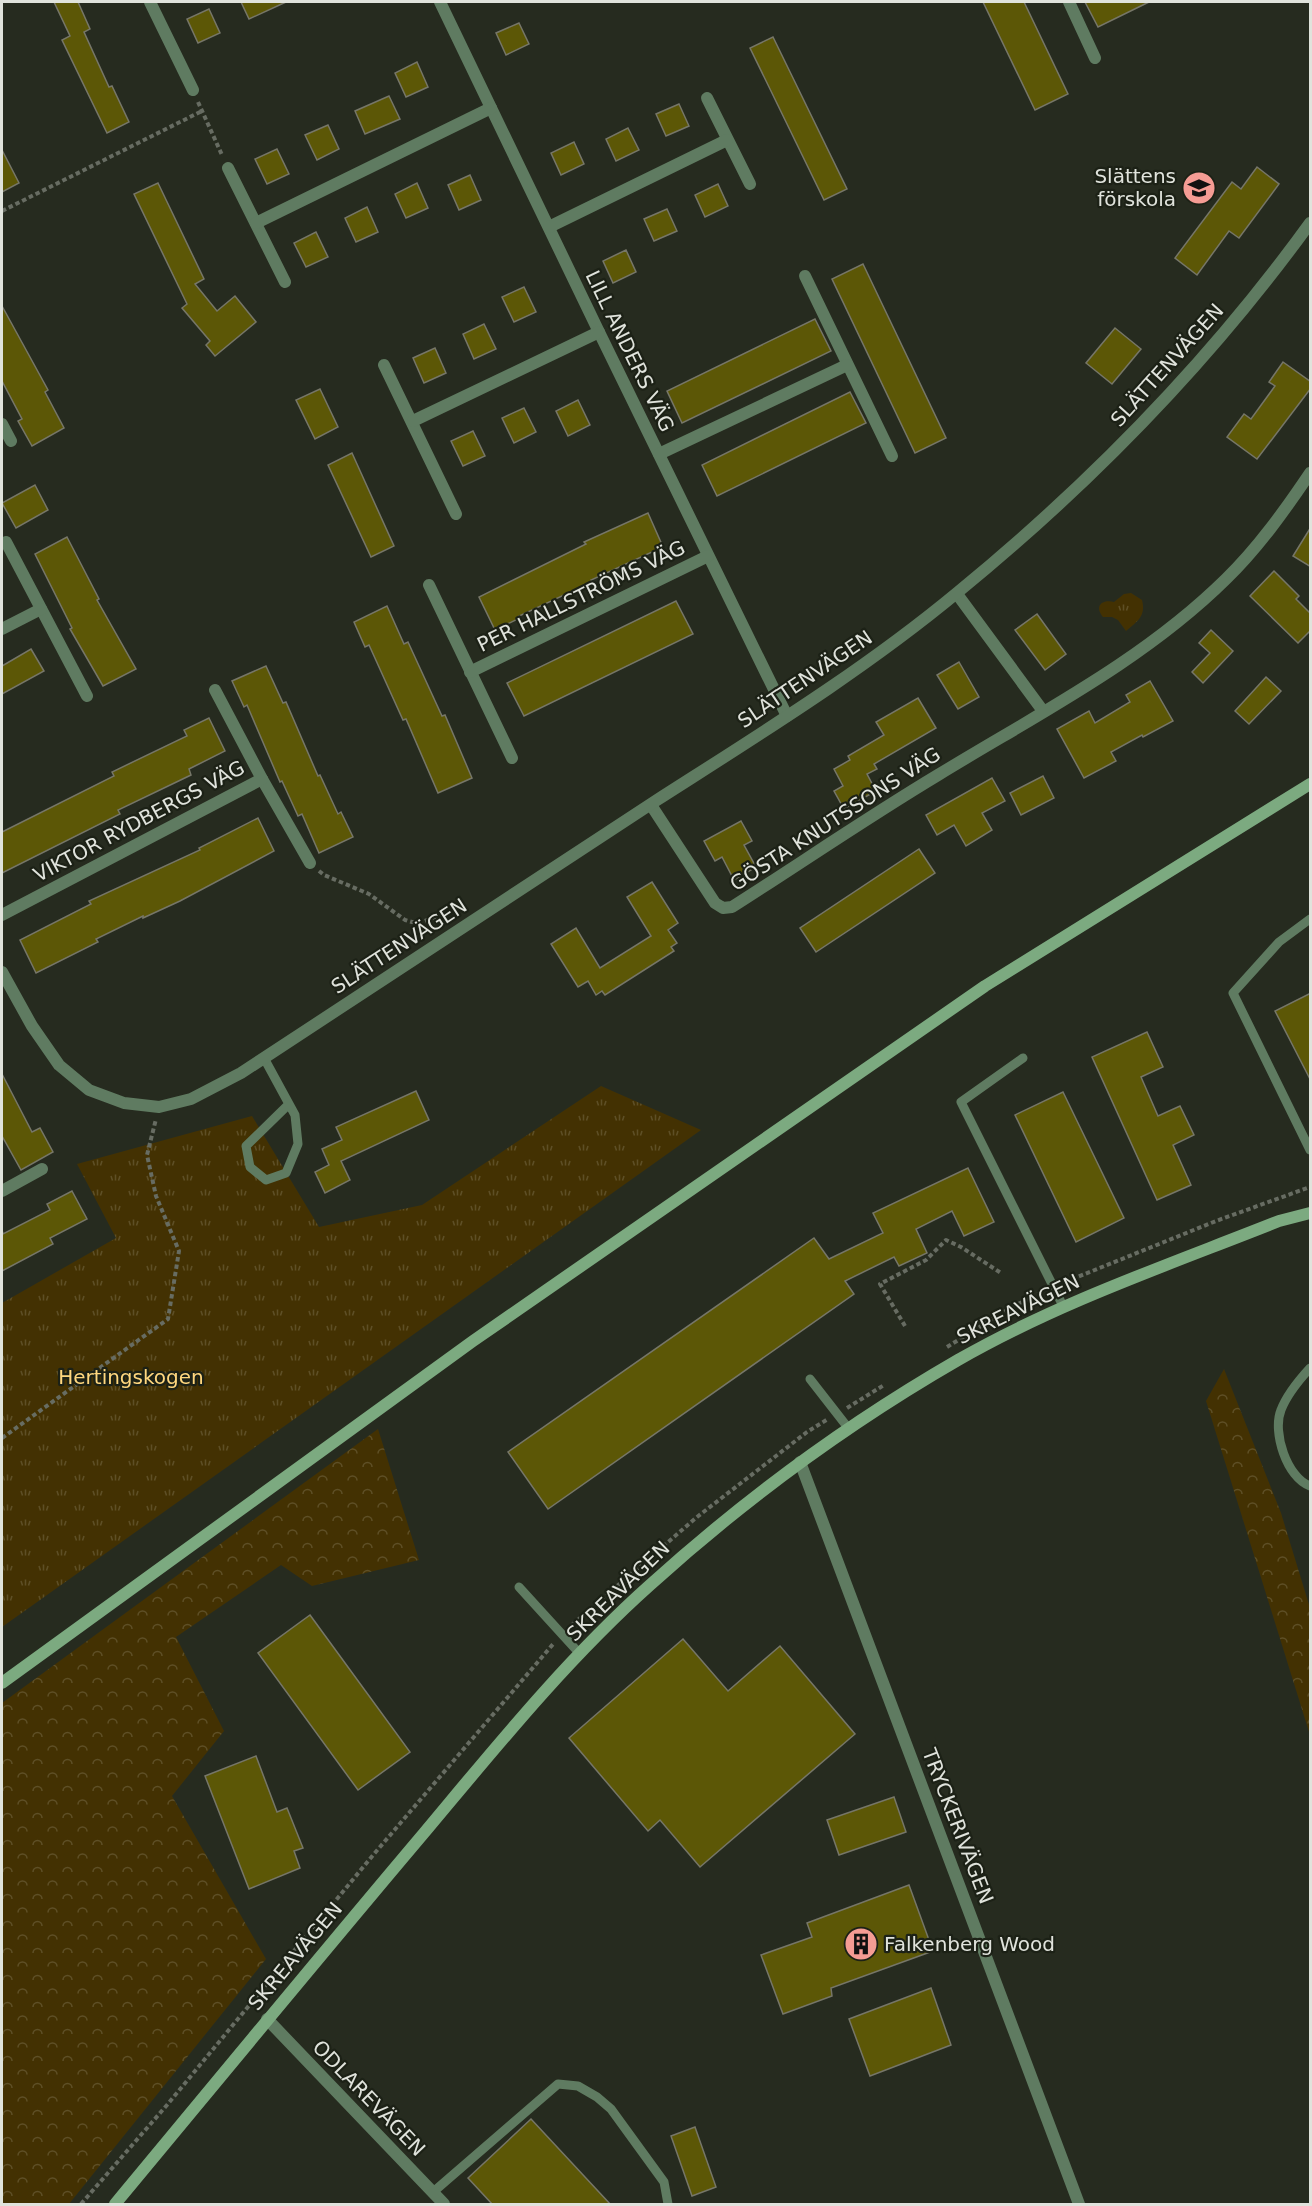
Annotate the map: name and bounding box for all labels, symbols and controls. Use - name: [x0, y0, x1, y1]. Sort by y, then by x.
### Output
- place label: Slättens förskola: [1094, 164, 1176, 211]
- school or university icon: Slättens förskola: [1181, 170, 1217, 206]
- street label: LILL ANDERS VÄG: [581, 266, 679, 436]
- street label: SLÄTTENVÄGEN: [1106, 299, 1228, 431]
- street label: PER HALLSTRÖMS VÄG: [473, 535, 689, 657]
- street label: SLÄTTENVÄGEN: [733, 625, 877, 733]
- street label: GÖSTA KNUTSSONS VÄG: [725, 742, 945, 896]
- street label: VIKTOR RYDBERGS VÄG: [29, 755, 249, 887]
- street label: SLÄTTENVÄGEN: [327, 893, 471, 999]
- street label: SKREAVÄGEN: [953, 1269, 1083, 1349]
- park label: Hertingskogen: [58, 1365, 204, 1389]
- street label: SKREAVÄGEN: [562, 1536, 674, 1646]
- street label: TRYCKERIVÄGEN: [917, 1744, 999, 1907]
- street label: SKREAVÄGEN: [243, 1897, 347, 2015]
- building icon: Falkenberg Wood: [843, 1926, 879, 1962]
- place label: Falkenberg Wood: [884, 1932, 1055, 1956]
- street label: ODLAREVÄGEN: [308, 2035, 430, 2161]

